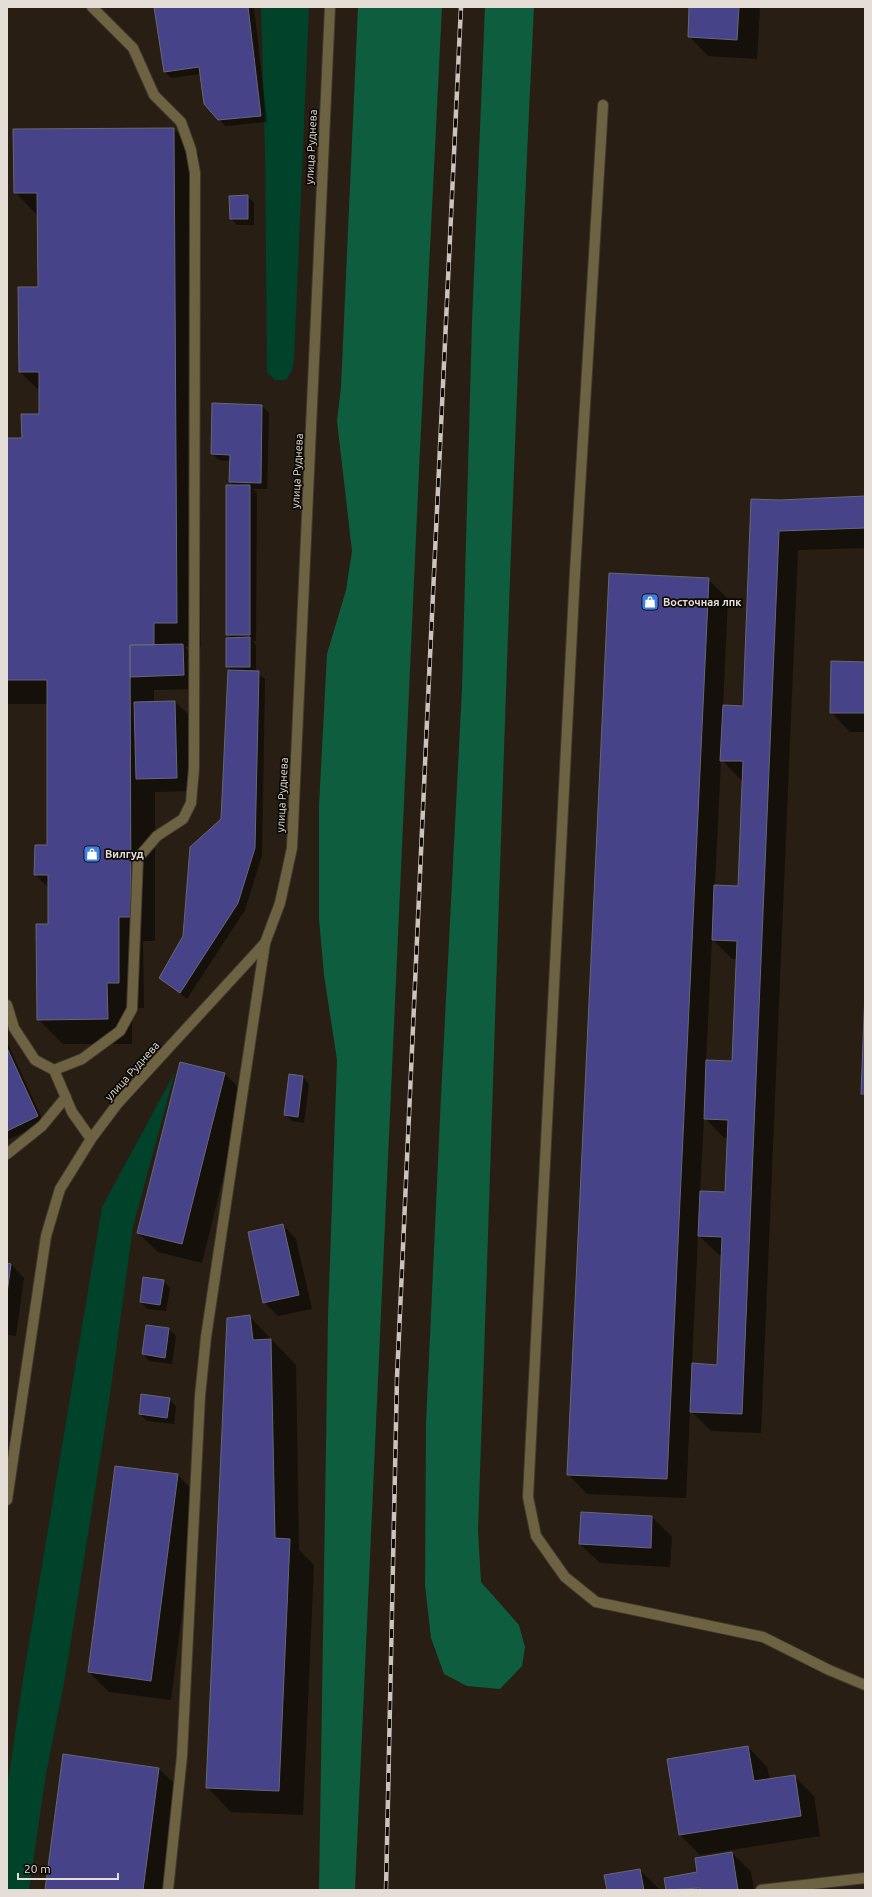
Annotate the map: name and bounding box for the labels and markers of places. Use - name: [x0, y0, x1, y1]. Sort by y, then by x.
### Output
- shop icon: Восточная лпк: [640, 592, 660, 612]
- place label: Восточная лпк: [663, 596, 742, 608]
- shop icon: Вилгуд: [82, 844, 102, 864]
- place label: Вилгуд: [105, 848, 144, 860]

